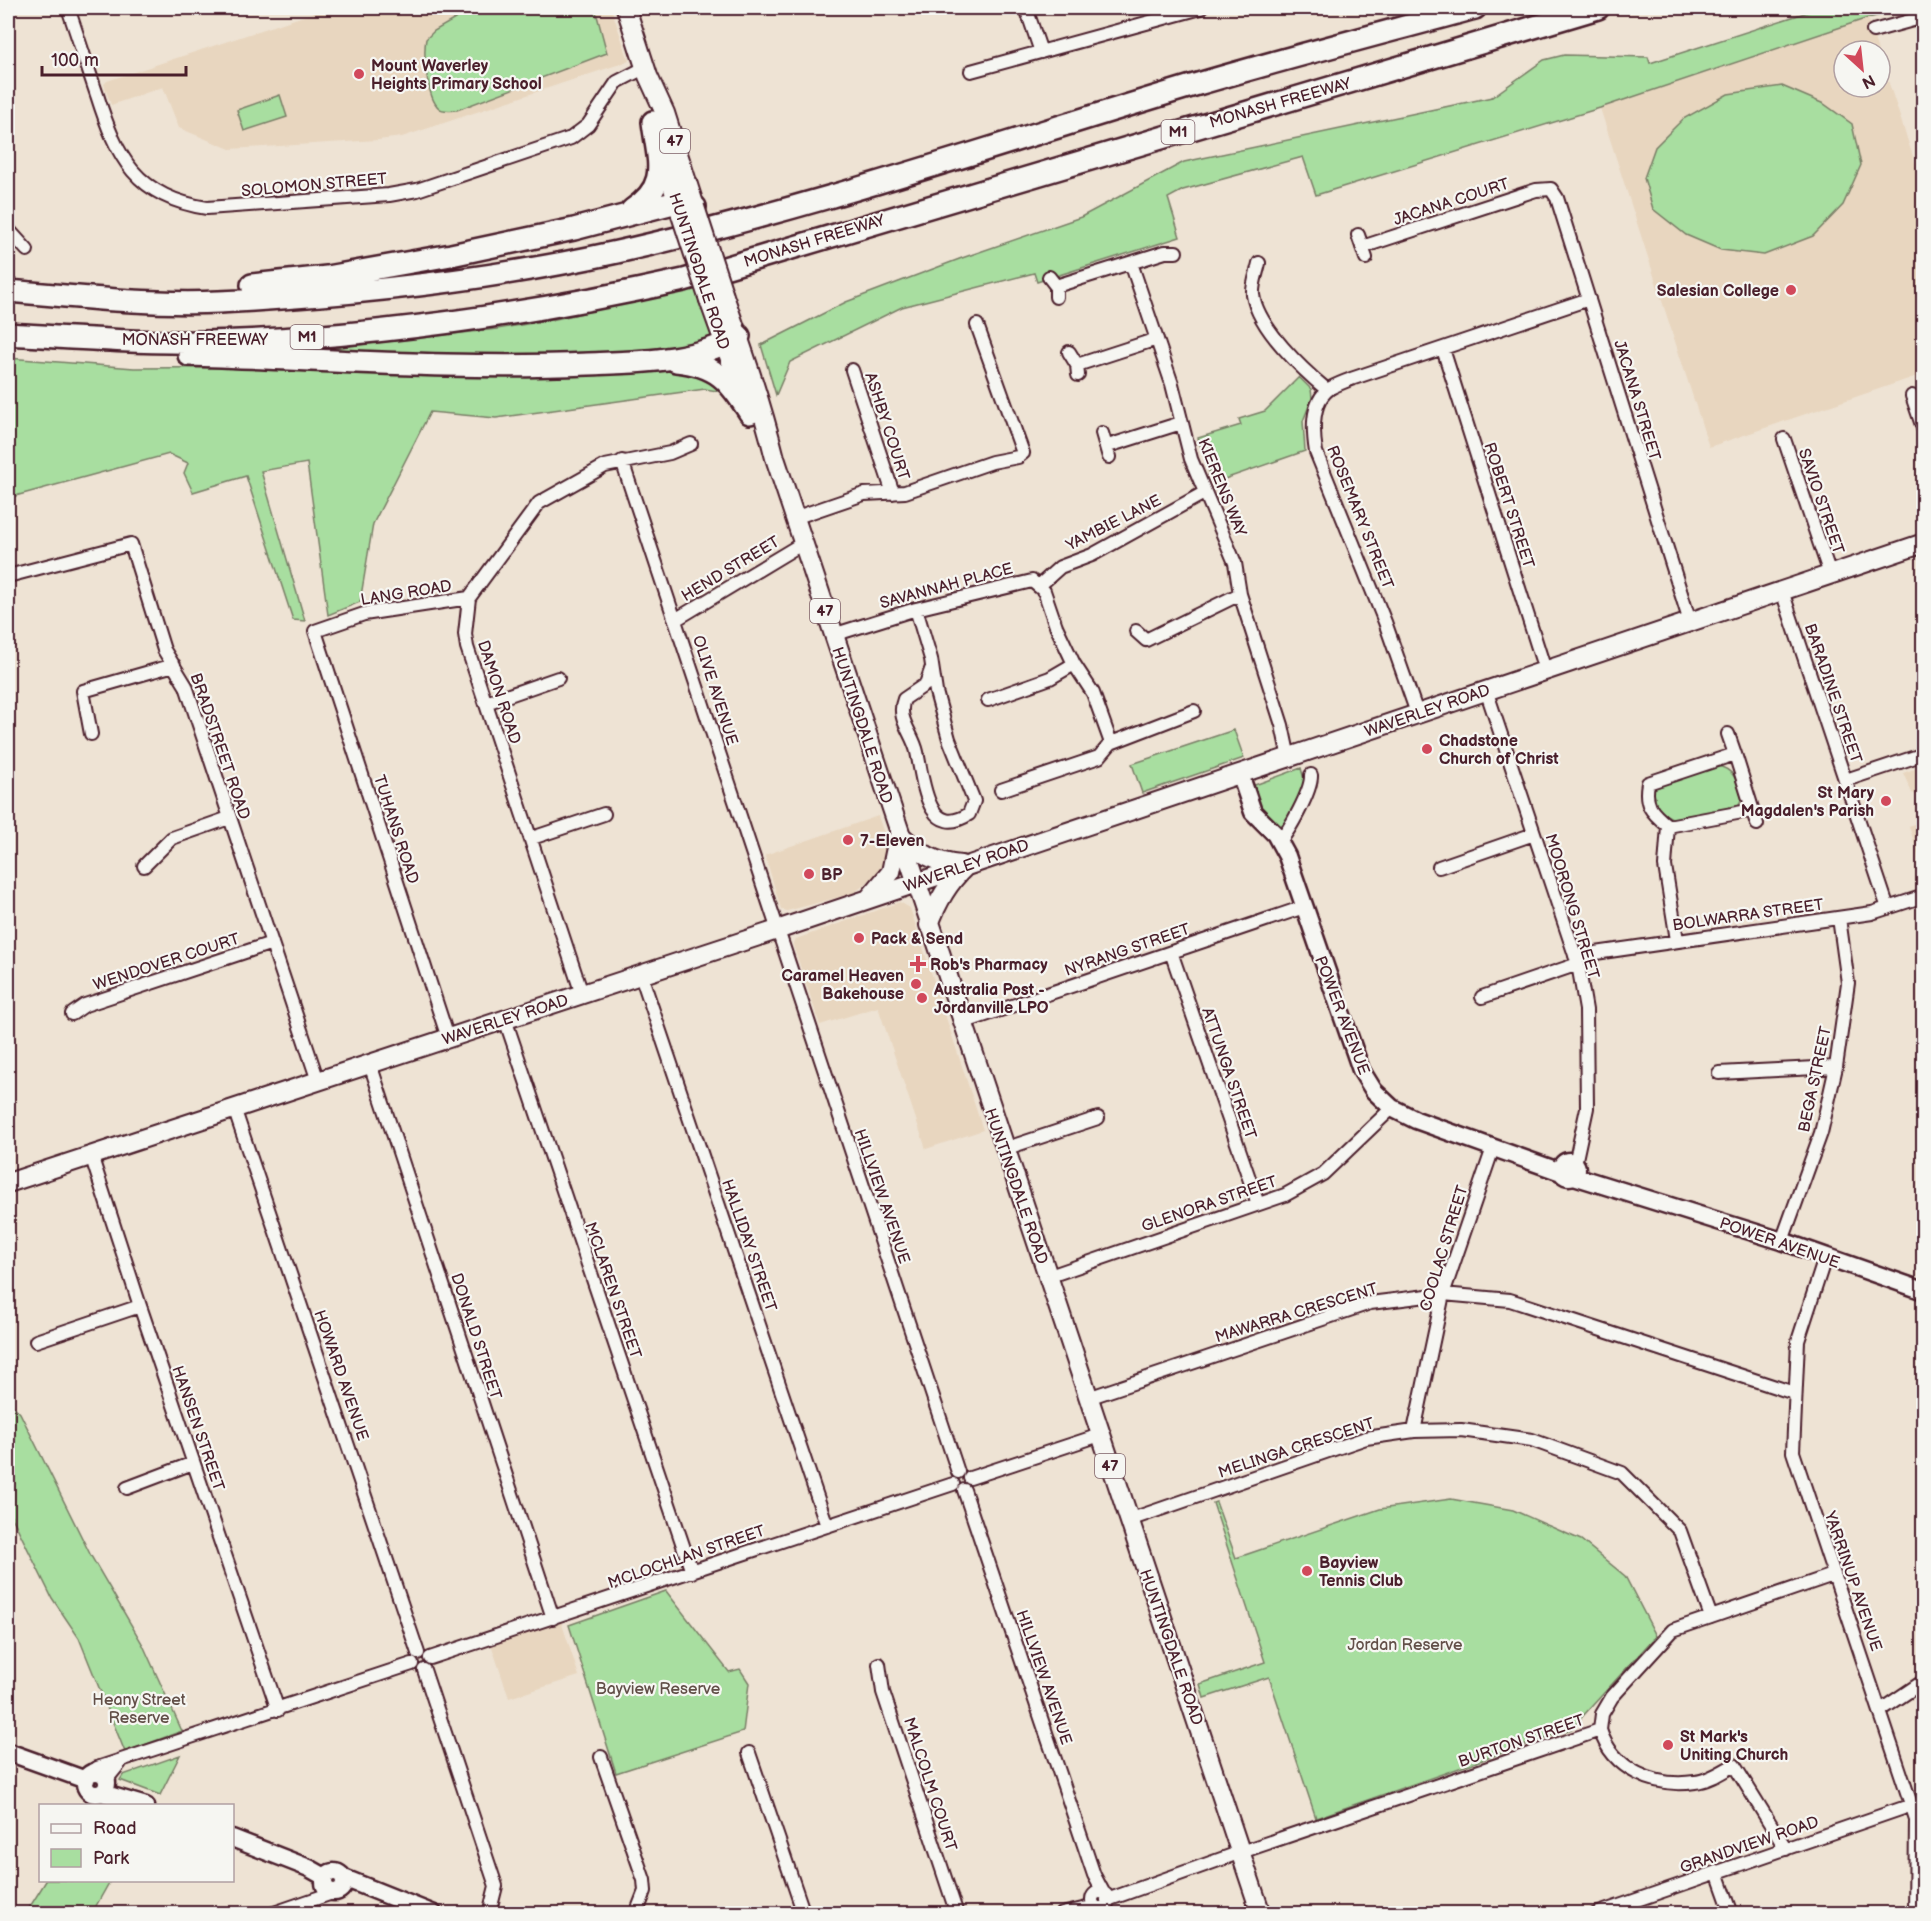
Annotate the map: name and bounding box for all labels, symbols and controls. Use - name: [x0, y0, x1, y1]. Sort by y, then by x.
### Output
- scale bar: [42, 39, 186, 77]
- north arrow: [1832, 39, 1892, 99]
- text: 100 m: [51, 50, 99, 71]
- place label: Mount Waverley Heights Primary School: [371, 57, 542, 94]
- marker: Mount Waverley Heights Primary School: [352, 67, 366, 81]
- text: N: [1858, 70, 1878, 92]
- street label: MONASH FREEWAY: [1207, 74, 1354, 133]
- road number: M1: [1162, 120, 1194, 144]
- road number: 47: [660, 129, 690, 153]
- street label: SOLOMON STREET: [241, 170, 388, 201]
- street label: JACANA COURT: [1391, 175, 1512, 230]
- street label: HUNTINGDALE ROAD: [664, 191, 733, 352]
- street label: MONASH FREEWAY: [742, 211, 888, 272]
- place label: Salesian College: [1657, 282, 1779, 301]
- marker: Salesian College: [1784, 283, 1798, 297]
- road number: M1: [290, 325, 324, 349]
- street label: MONASH FREEWAY: [122, 331, 269, 350]
- street label: JACANA STREET: [1609, 338, 1664, 463]
- street label: ASHBY COURT: [860, 370, 913, 483]
- street label: KIERENS WAY: [1193, 436, 1250, 540]
- street label: ROBERT STREET: [1479, 440, 1538, 571]
- street label: ROSEMARY STREET: [1322, 443, 1397, 592]
- street label: SAVIO STREET: [1794, 446, 1848, 557]
- street label: YAMBIE LANE: [1062, 491, 1164, 556]
- street label: HEND STREET: [678, 532, 784, 606]
- street label: SAVANNAH PLACE: [878, 560, 1015, 613]
- street label: LANG ROAD: [359, 577, 453, 610]
- road number: 47: [810, 599, 840, 623]
- street label: BARADINE STREET: [1800, 621, 1865, 766]
- street label: OLIVE AVENUE: [688, 633, 741, 748]
- street label: DAMON ROAD: [473, 638, 524, 747]
- street label: HUNTINGDALE ROAD: [827, 645, 896, 806]
- street label: BRADSTREET ROAD: [186, 671, 254, 822]
- street label: WAVERLEY ROAD: [1362, 681, 1493, 742]
- place label: Chadstone Church of Christ: [1439, 732, 1559, 769]
- marker: Chadstone Church of Christ: [1420, 742, 1434, 756]
- street label: TUHANS ROAD: [369, 773, 422, 886]
- place label: St Mary Magdalen's Parish: [1741, 784, 1875, 821]
- marker: St Mary Magdalen's Parish: [1879, 794, 1893, 808]
- place label: 7-Eleven: [860, 832, 924, 851]
- street label: MOORONG STREET: [1540, 832, 1603, 982]
- marker: 7-Eleven: [841, 833, 855, 847]
- street label: WAVERLEY ROAD: [901, 836, 1032, 897]
- place label: BP: [821, 866, 842, 885]
- marker: BP: [802, 867, 816, 881]
- street label: BOLWARRA STREET: [1671, 895, 1825, 935]
- street label: NYRANG STREET: [1062, 920, 1193, 981]
- street label: WENDOVER COURT: [91, 930, 242, 995]
- place label: Pack & Send: [871, 930, 963, 949]
- marker: Pack & Send: [852, 931, 866, 945]
- street label: POWER AVENUE: [1310, 953, 1373, 1078]
- place label: Rob's Pharmacy: [930, 956, 1048, 975]
- marker: Rob's Pharmacy: [911, 957, 925, 971]
- place label: Caramel Heaven Bakehouse: [781, 967, 904, 1004]
- marker: Caramel Heaven Bakehouse: [909, 977, 923, 991]
- place label: Australia Post - Jordanville LPO: [933, 981, 1049, 1018]
- street label: WAVERLEY ROAD: [440, 991, 571, 1050]
- marker: Australia Post - Jordanville LPO: [915, 991, 929, 1005]
- street label: ATTUNGA STREET: [1197, 1005, 1260, 1142]
- street label: BEGA STREET: [1795, 1024, 1836, 1134]
- street label: HUNTINGDALE ROAD: [980, 1106, 1051, 1267]
- street label: HILLVIEW AVENUE: [850, 1127, 914, 1266]
- street label: GLENORA STREET: [1139, 1172, 1280, 1237]
- street label: HALLIDAY STREET: [717, 1177, 780, 1314]
- street label: COOLAC STREET: [1416, 1183, 1473, 1314]
- street label: POWER AVENUE: [1717, 1214, 1842, 1273]
- street label: MCLAREN STREET: [580, 1220, 645, 1362]
- street label: DONALD STREET: [446, 1271, 505, 1402]
- street label: MAWARRA CRESCENT: [1213, 1280, 1380, 1347]
- street label: HOWARD AVENUE: [309, 1308, 372, 1443]
- street label: HANSEN STREET: [167, 1364, 228, 1494]
- street label: MELINGA CRESCENT: [1216, 1414, 1377, 1483]
- road number: 47: [1095, 1454, 1125, 1478]
- street label: YARRINUP AVENUE: [1819, 1508, 1885, 1654]
- street label: MCLOCHLAN STREET: [605, 1521, 768, 1593]
- place label: Bayview Tennis Club: [1319, 1554, 1404, 1591]
- marker: Bayview Tennis Club: [1300, 1564, 1314, 1578]
- street label: HUNTINGDALE ROAD: [1135, 1567, 1206, 1728]
- street label: HILLVIEW AVENUE: [1012, 1608, 1076, 1747]
- park label: Jordan Reserve: [1347, 1636, 1463, 1655]
- park label: Bayview Reserve: [596, 1680, 721, 1699]
- park label: Heany Street Reserve: [92, 1691, 186, 1728]
- street label: BURTON STREET: [1456, 1711, 1587, 1772]
- street label: MALCOLM COURT: [899, 1715, 960, 1854]
- place label: St Mark's Uniting Church: [1680, 1728, 1788, 1765]
- marker: St Mark's Uniting Church: [1661, 1738, 1675, 1752]
- legend: [39, 1804, 234, 1882]
- street label: GRANDVIEW ROAD: [1678, 1813, 1821, 1878]
- text: Road: [93, 1818, 137, 1839]
- text: Park: [93, 1848, 129, 1869]

